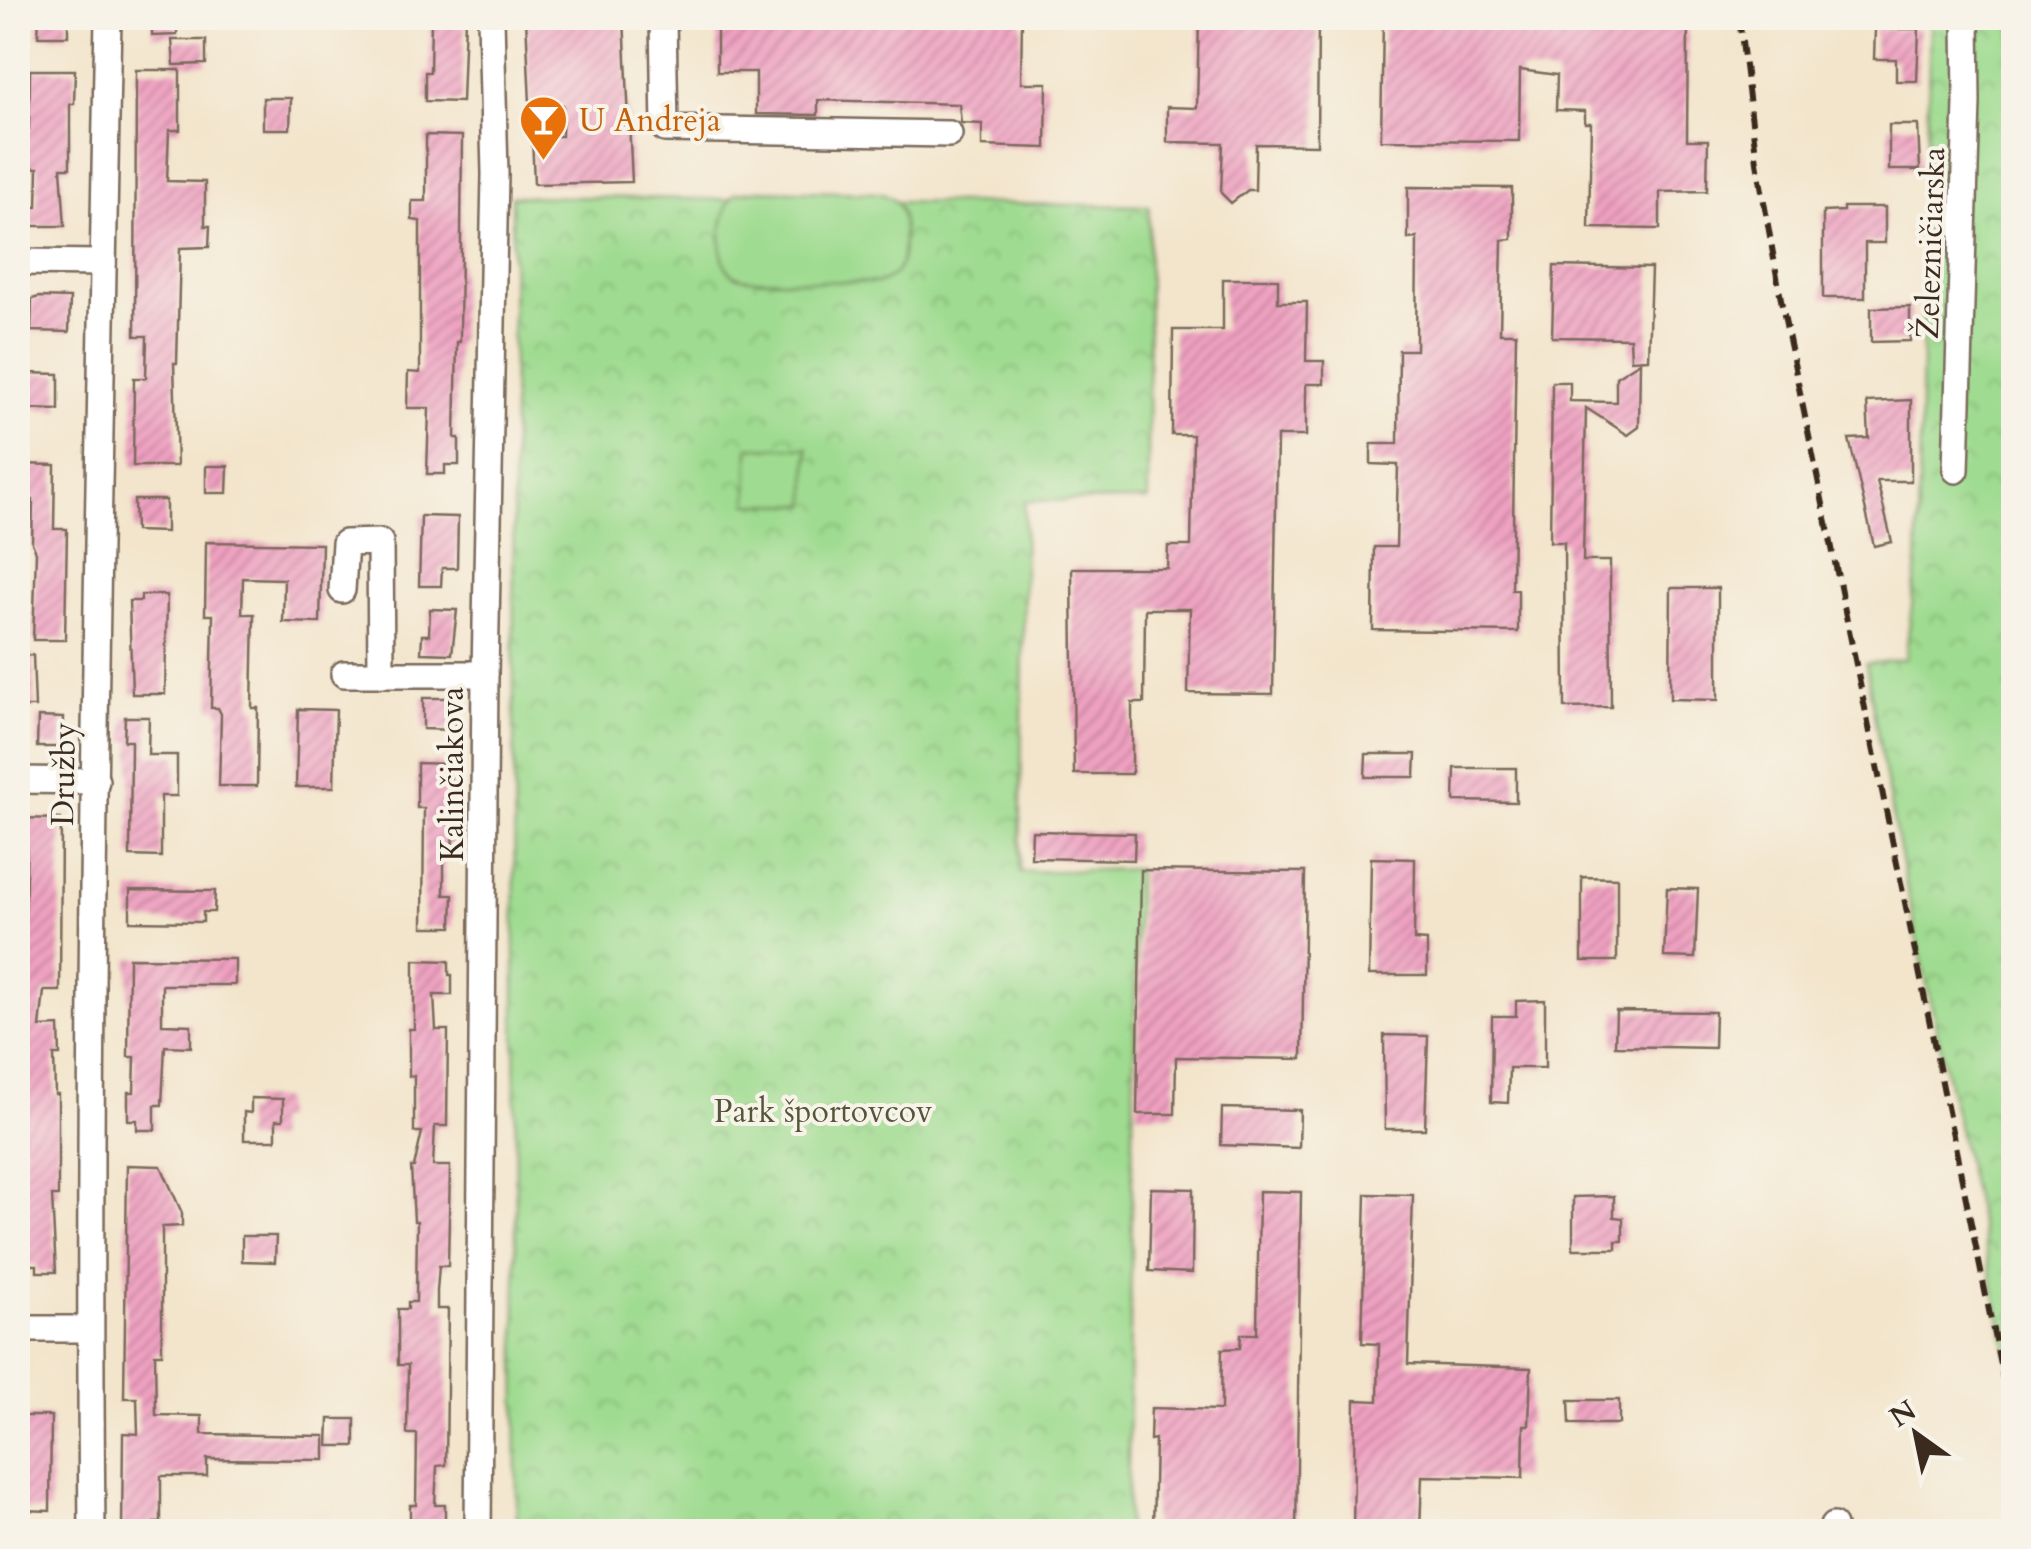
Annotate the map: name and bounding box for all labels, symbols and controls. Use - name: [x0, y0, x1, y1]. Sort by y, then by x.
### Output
- bar icon: U Andreja: [518, 94, 570, 162]
- place label: U Andreja: [579, 99, 721, 143]
- street label: Železničiarska: [1906, 146, 1956, 340]
- street label: Kalinčiakova: [431, 686, 475, 861]
- street label: Družby: [41, 722, 87, 826]
- park label: Park športovcov: [714, 1090, 933, 1134]
- north arrow: [1866, 1384, 1966, 1484]
- text: N: [1882, 1391, 1923, 1436]

